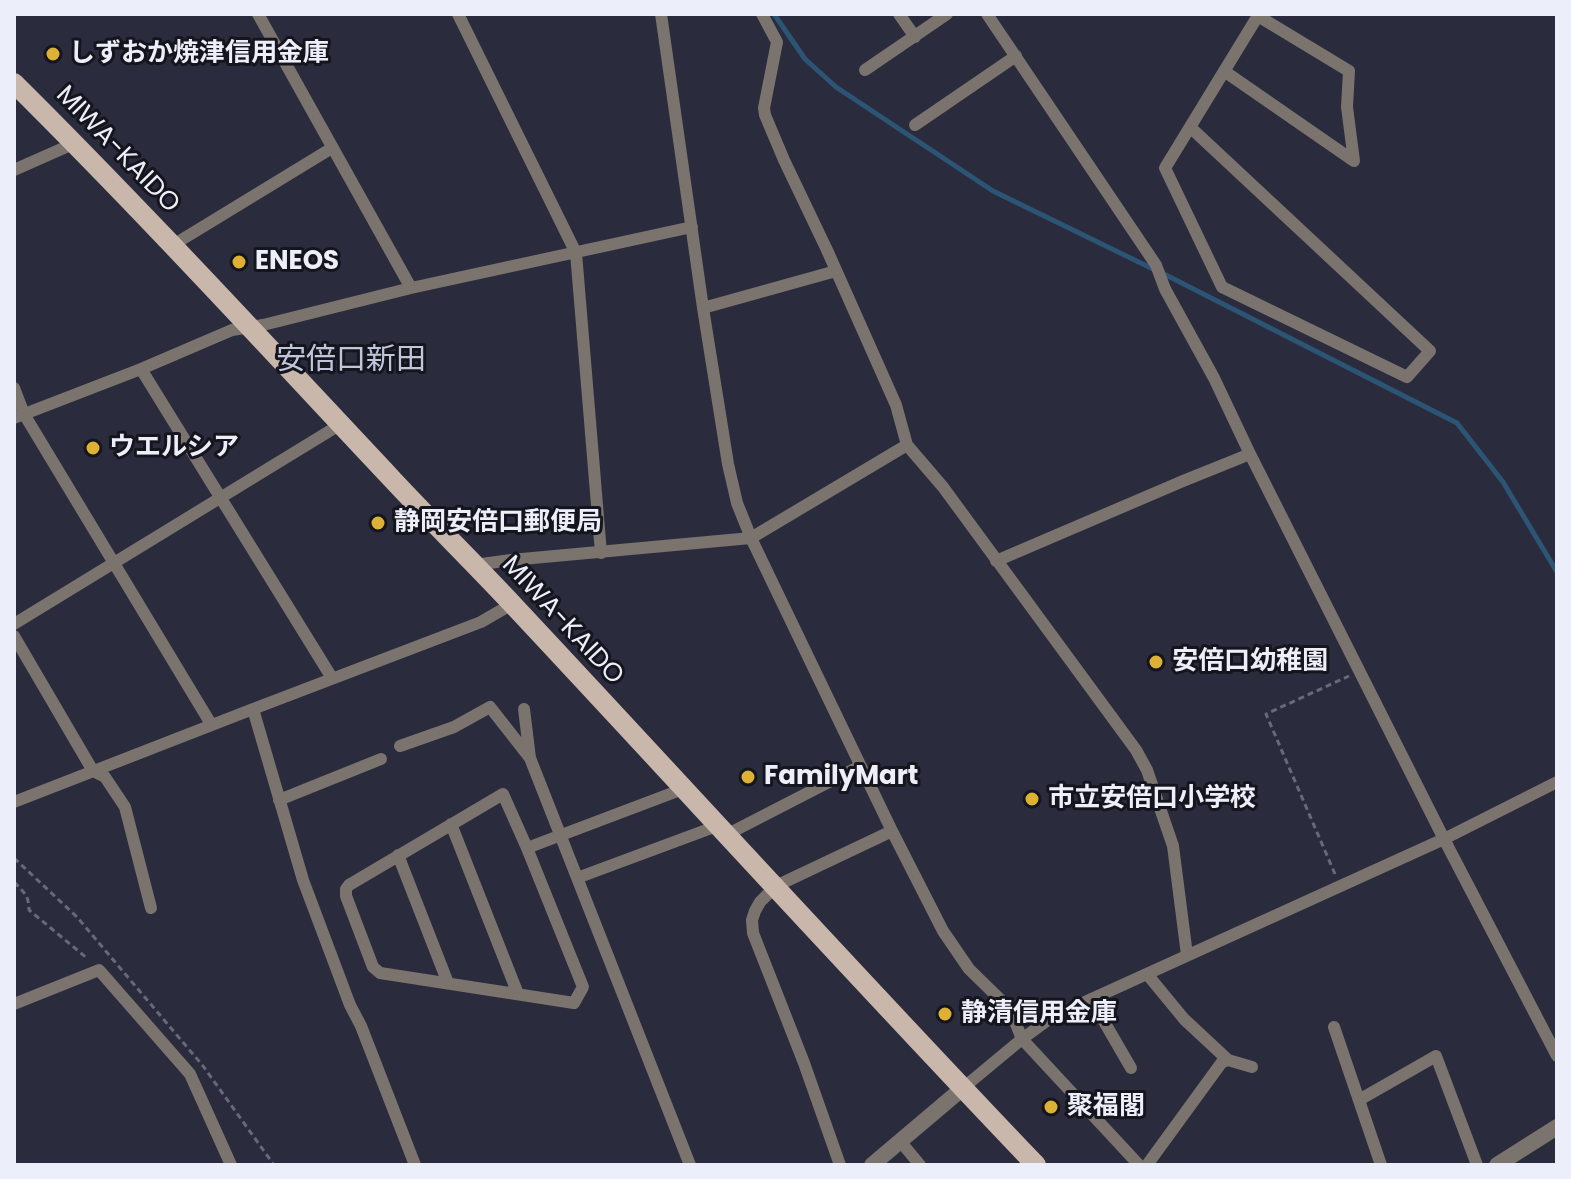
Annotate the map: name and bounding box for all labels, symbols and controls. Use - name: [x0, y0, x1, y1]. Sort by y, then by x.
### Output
- place label: しずおか焼津信用金庫: [69, 38, 329, 70]
- marker: しずおか焼津信用金庫: [44, 45, 62, 63]
- street label: MIWA-KAIDO: [49, 80, 185, 220]
- place label: ENEOS: [255, 246, 339, 278]
- marker: ENEOS: [230, 253, 248, 271]
- district label: 安倍口新田: [276, 343, 426, 379]
- place label: ウエルシア: [109, 432, 239, 464]
- marker: ウエルシア: [84, 439, 102, 457]
- place label: 静岡安倍口郵便局: [394, 507, 602, 539]
- marker: 静岡安倍口郵便局: [369, 514, 387, 532]
- street label: MIWA-KAIDO: [495, 550, 629, 692]
- place label: 安倍口幼稚園: [1172, 646, 1328, 678]
- marker: 安倍口幼稚園: [1147, 653, 1165, 671]
- place label: FamilyMart: [764, 761, 918, 793]
- marker: FamilyMart: [739, 768, 757, 786]
- place label: 市立安倍口小学校: [1048, 783, 1256, 815]
- marker: 市立安倍口小学校: [1023, 790, 1041, 808]
- place label: 静清信用金庫: [961, 998, 1117, 1030]
- marker: 静清信用金庫: [936, 1005, 954, 1023]
- place label: 聚福閣: [1067, 1091, 1145, 1123]
- marker: 聚福閣: [1042, 1098, 1060, 1116]

